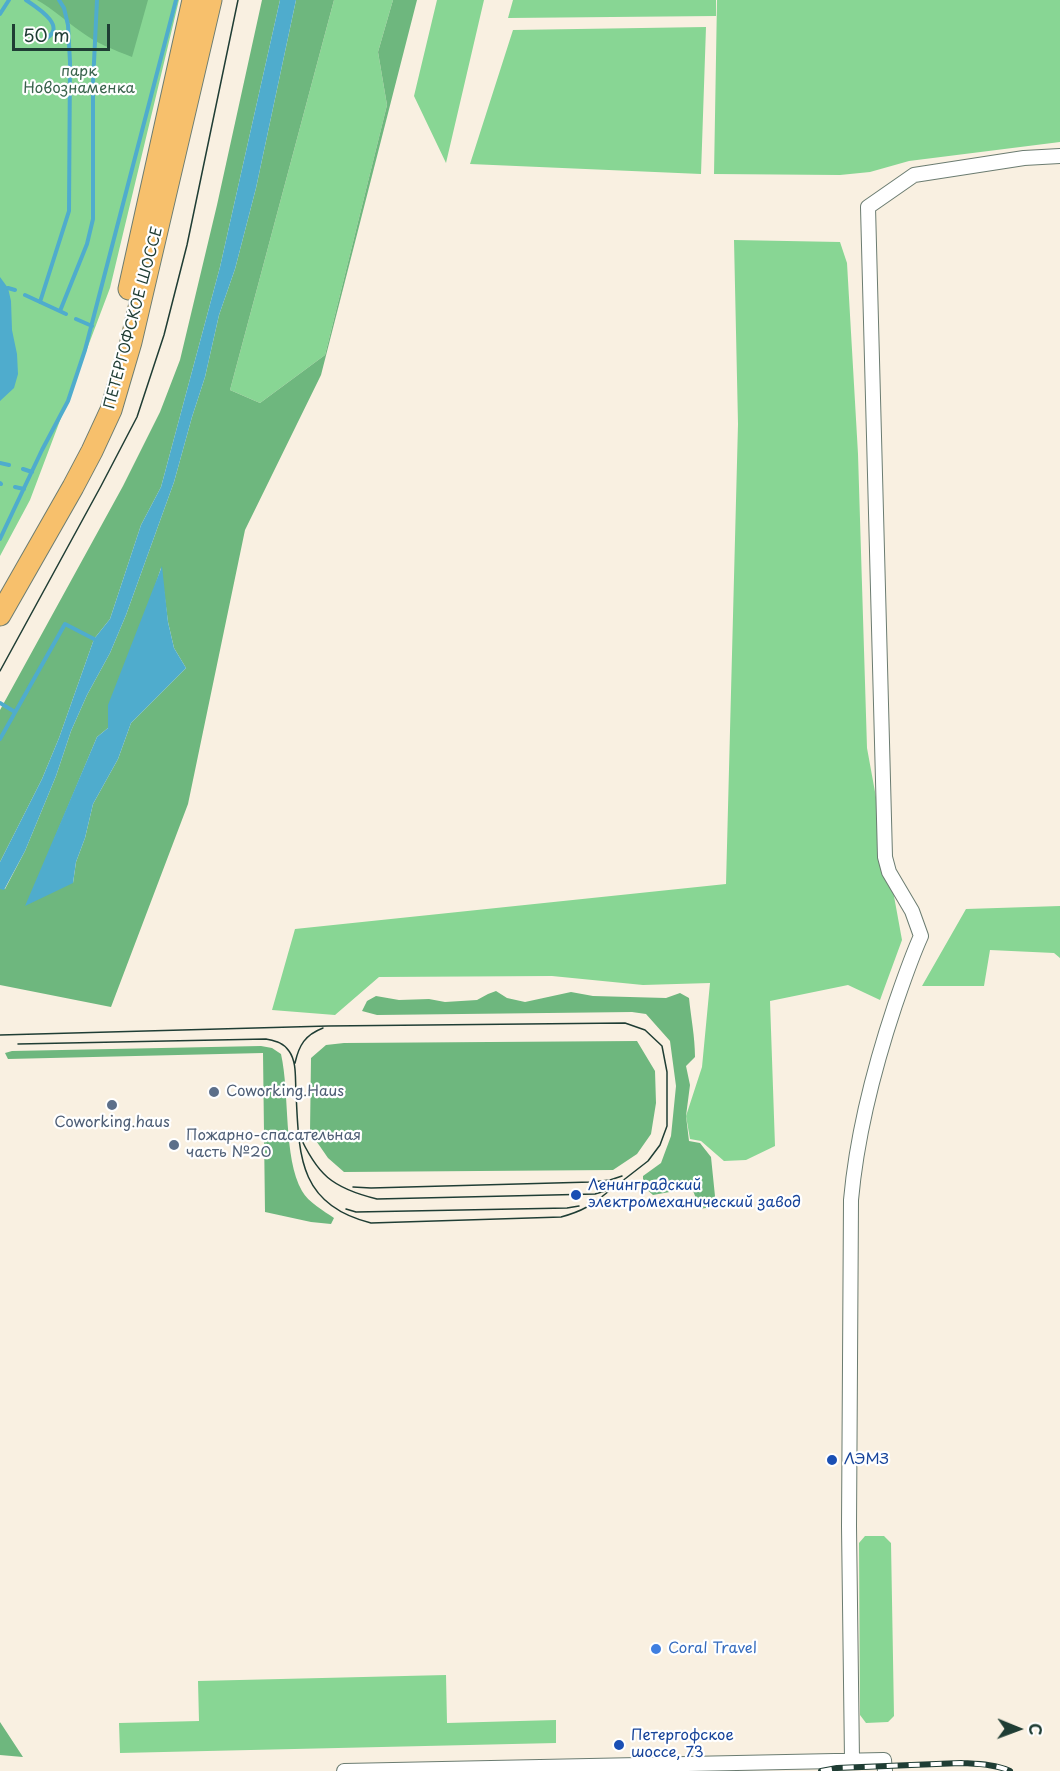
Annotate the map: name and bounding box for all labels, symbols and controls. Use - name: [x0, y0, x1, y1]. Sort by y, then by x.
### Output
- scale bar: [15, 12, 112, 50]
- text: 50 m: [23, 21, 70, 48]
- park label: парк Новознаменка: [23, 63, 135, 98]
- street label: ПЕТЕРГОФСКОЕ ШОССЕ: [101, 225, 167, 411]
- place label: Coworking.Haus: [226, 1083, 344, 1101]
- marker: Coworking.Haus: [207, 1085, 221, 1099]
- marker: Coworking.haus: [105, 1098, 119, 1112]
- place label: Coworking.haus: [54, 1114, 170, 1132]
- place label: Пожарно-спасательная часть №20: [186, 1127, 361, 1162]
- marker: Пожарно-спасательная часть №20: [167, 1138, 181, 1152]
- place label: Ленинградский электромеханический завод: [588, 1177, 801, 1212]
- marker: Ленинградский электромеханический завод: [569, 1188, 583, 1202]
- place label: ЛЭМЗ: [844, 1451, 889, 1469]
- marker: ЛЭМЗ: [825, 1453, 839, 1467]
- place label: Coral Travel: [668, 1640, 757, 1658]
- marker: Coral Travel: [649, 1642, 663, 1656]
- north arrow: [988, 1699, 1048, 1759]
- text: С: [1024, 1723, 1048, 1736]
- place label: Петергофское шоссе, 73: [631, 1727, 734, 1762]
- marker: Петергофское шоссе, 73: [612, 1738, 626, 1752]

